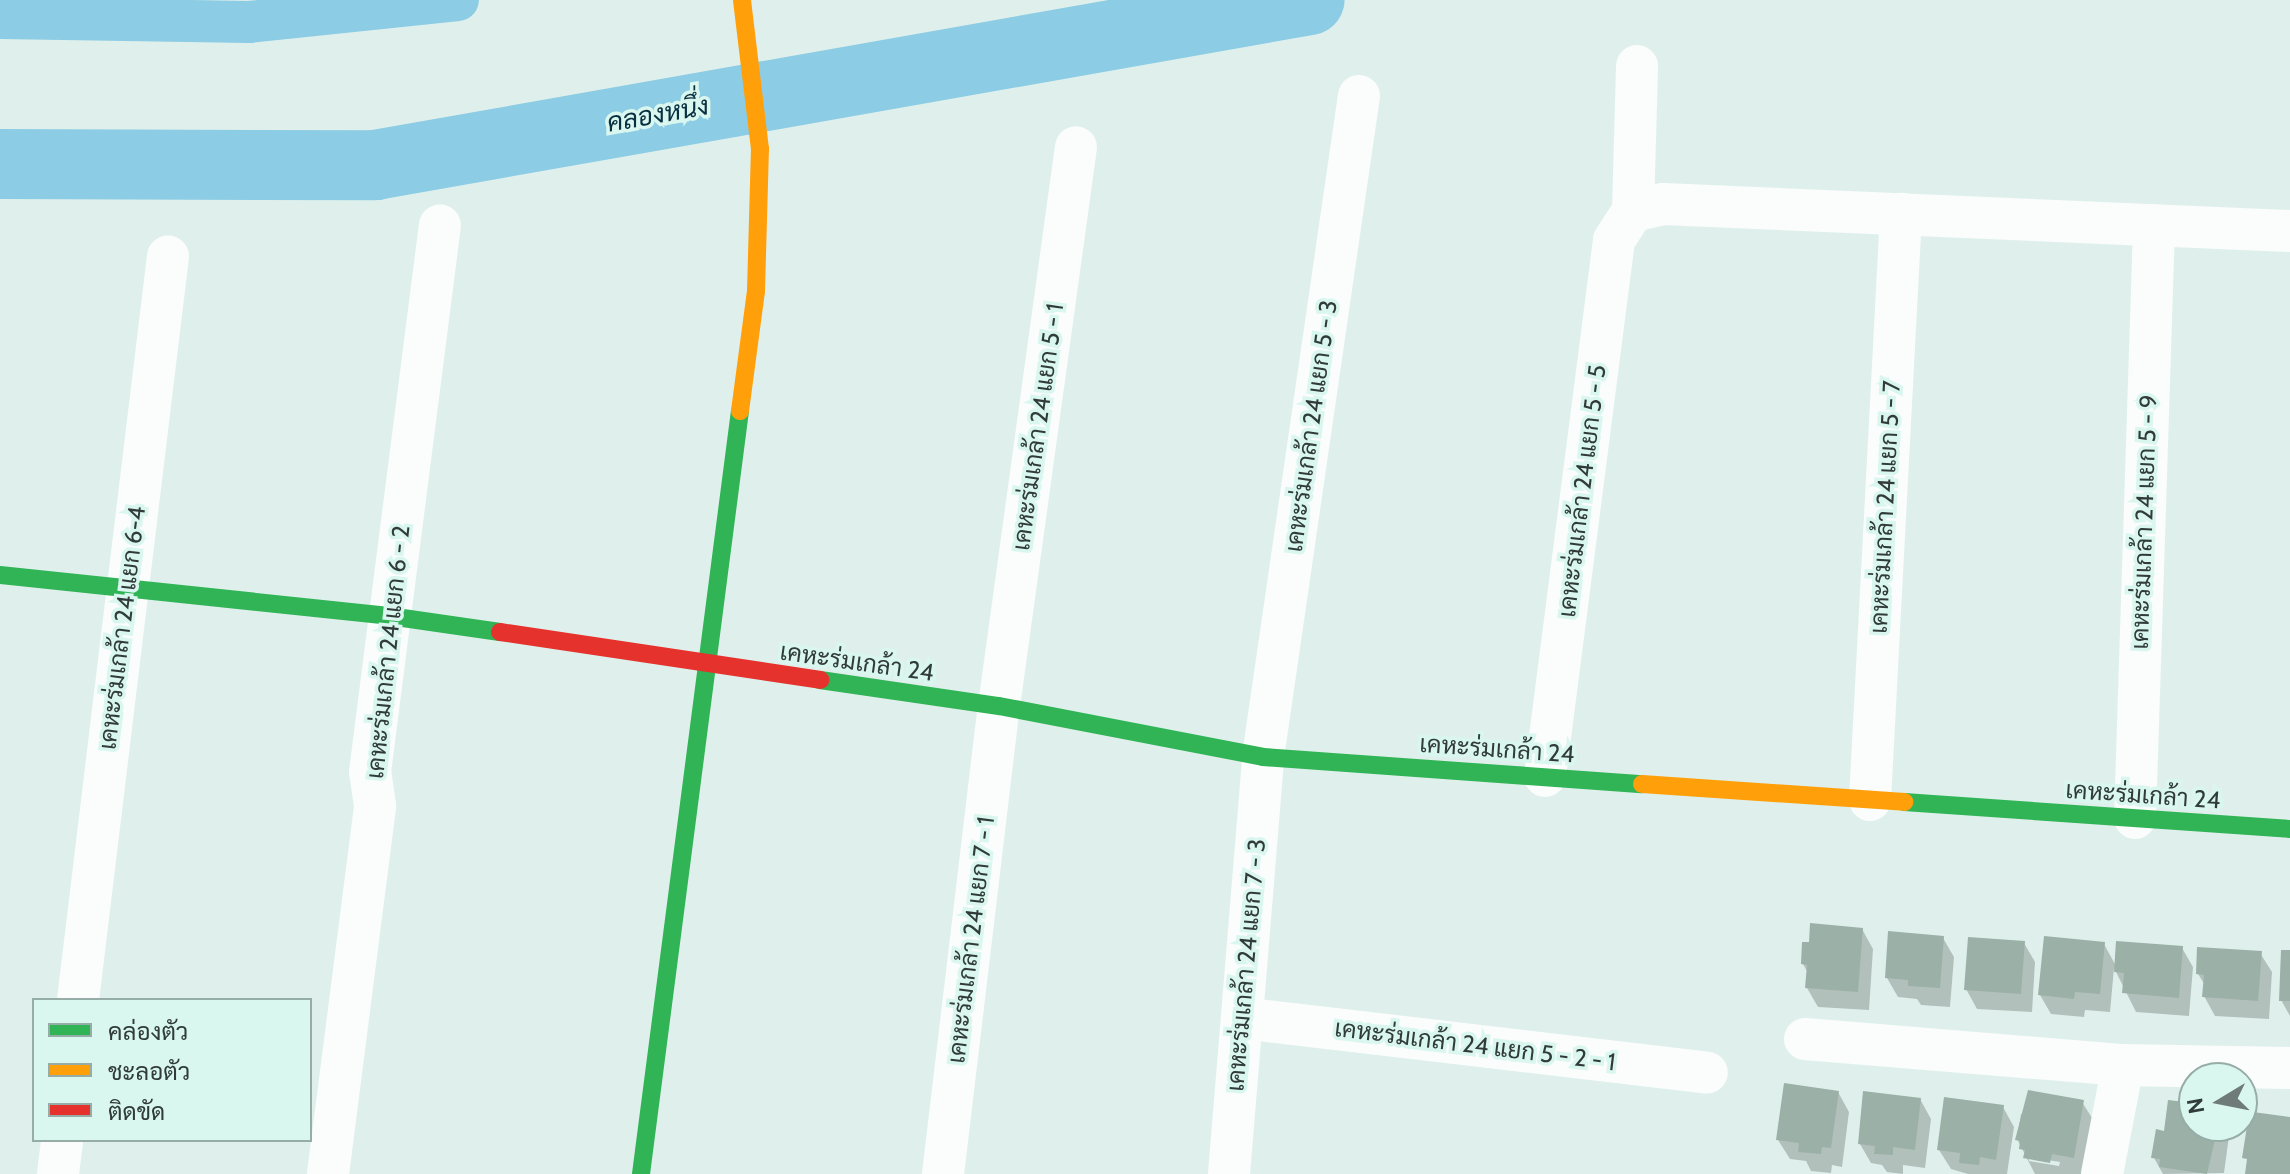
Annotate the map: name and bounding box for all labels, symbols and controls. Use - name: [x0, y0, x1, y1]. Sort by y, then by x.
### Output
- water label: คลองหนึ่ง: [605, 91, 711, 139]
- street label: เคหะร่มเกล้า 24 แยก 5 - 3: [1279, 298, 1343, 554]
- street label: เคหะร่มเกล้า 24 แยก 5 - 1: [1006, 302, 1070, 552]
- street label: เคหะร่มเกล้า 24 แยก 5 - 5: [1552, 363, 1612, 619]
- street label: เคหะร่มเกล้า 24 แยก 5 - 7: [1864, 380, 1906, 634]
- street label: เคหะร่มเกล้า 24 แยก 5 - 9: [2125, 394, 2163, 650]
- street label: เคหะร่มเกล้า 24 แยก 6-4: [93, 505, 151, 751]
- street label: เคหะร่มเกล้า 24 แยก 6 - 2: [360, 524, 416, 780]
- street label: เคหะร่มเกล้า 24: [778, 637, 936, 687]
- street label: เคหะร่มเกล้า 24: [1419, 729, 1575, 769]
- street label: เคหะร่มเกล้า 24: [2065, 775, 2221, 815]
- street label: เคหะร่มเกล้า 24 แยก 7 - 1: [942, 815, 1000, 1065]
- street label: เคหะร่มเกล้า 24 แยก 7 - 3: [1221, 838, 1271, 1092]
- legend: [32, 998, 312, 1142]
- street label: เคหะร่มเกล้า 24 แยก 5 - 2 - 1: [1333, 1013, 1617, 1077]
- text: คล่องตัว: [108, 1017, 188, 1046]
- text: ชะลอตัว: [108, 1057, 190, 1086]
- north arrow: [2178, 1062, 2258, 1142]
- text: N: [2181, 1096, 2210, 1116]
- text: ติดขัด: [108, 1097, 165, 1126]

